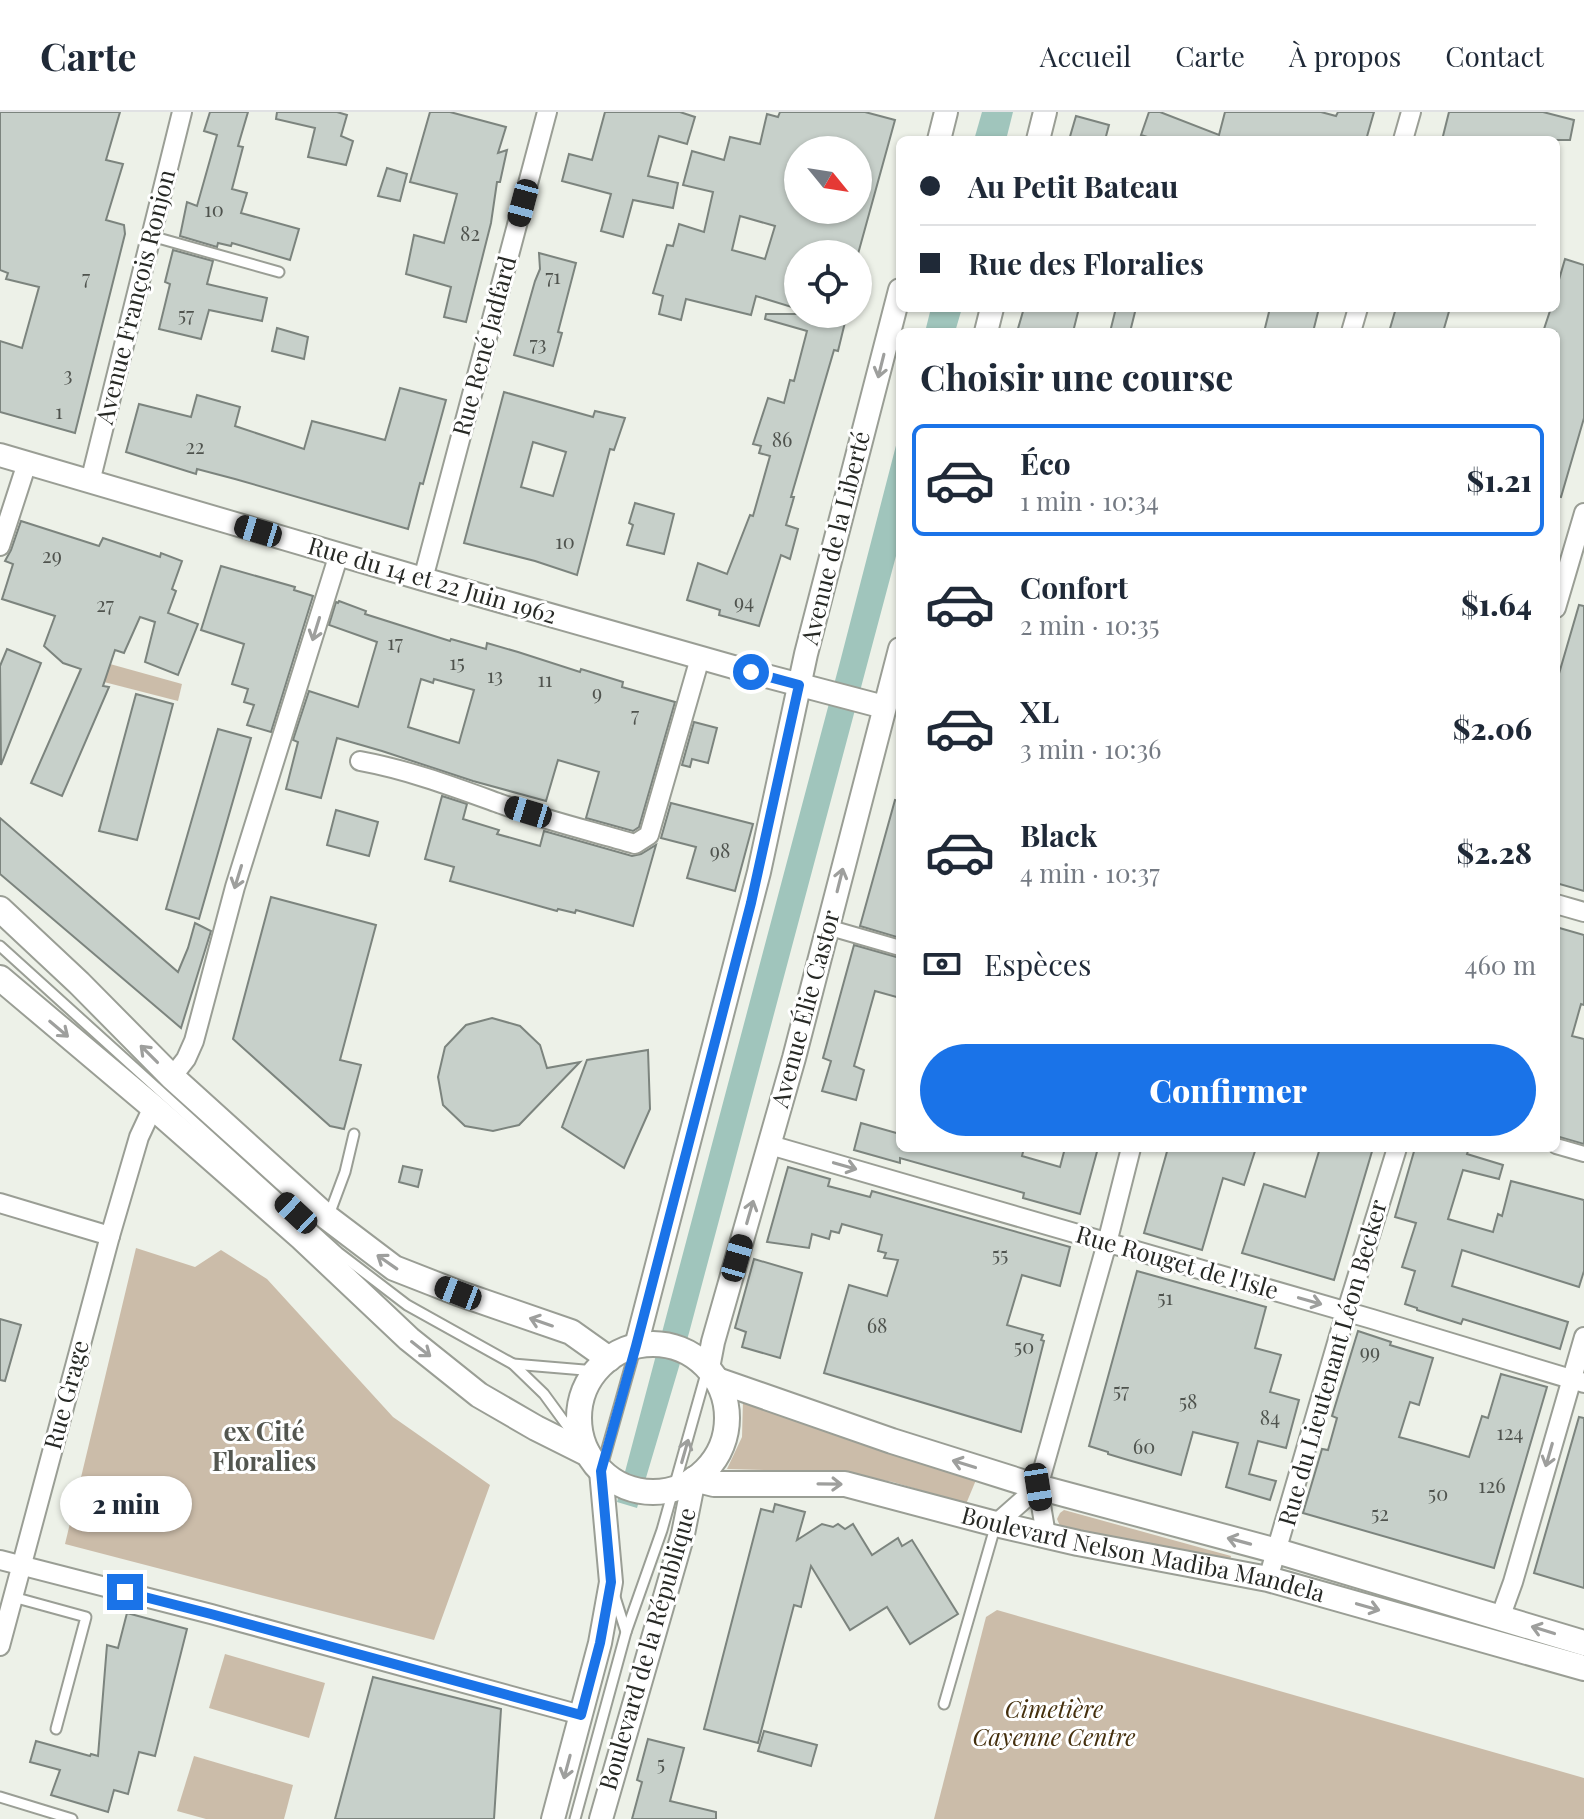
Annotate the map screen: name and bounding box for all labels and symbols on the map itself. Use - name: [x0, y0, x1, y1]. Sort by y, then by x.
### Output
- north arrow: [784, 136, 872, 224]
- street label: Avenue François Ronjon: [87, 166, 181, 428]
- car: [505, 177, 541, 229]
- house number: 10: [204, 195, 224, 222]
- house number: 82: [460, 219, 480, 246]
- street label: Rue René Jadfard: [444, 252, 522, 439]
- house number: 71: [545, 262, 561, 289]
- house number: 7: [82, 263, 90, 290]
- house number: 57: [178, 300, 194, 327]
- house number: 73: [529, 329, 547, 356]
- one-way arrow: [872, 352, 887, 378]
- house number: 3: [63, 360, 73, 387]
- house number: 1: [55, 397, 63, 424]
- house number: 86: [772, 425, 792, 452]
- street label: Avenue de la Liberté: [792, 427, 876, 649]
- house number: 22: [185, 432, 205, 459]
- car: [232, 513, 284, 549]
- house number: 10: [555, 527, 575, 554]
- street label: Rue du 14 et 22 Juin 1962: [305, 528, 561, 630]
- house number: 29: [42, 541, 62, 568]
- house number: 94: [734, 587, 754, 614]
- house number: 27: [96, 590, 114, 617]
- one-way arrow: [308, 615, 323, 641]
- house number: 17: [387, 628, 403, 655]
- house number: 15: [449, 648, 465, 675]
- route start: [733, 654, 769, 690]
- house number: 13: [487, 661, 503, 688]
- house number: 11: [538, 665, 552, 692]
- house number: 9: [592, 678, 602, 705]
- house number: 7: [631, 700, 639, 727]
- car: [502, 794, 554, 830]
- house number: 98: [710, 836, 730, 863]
- one-way arrow: [230, 863, 245, 889]
- one-way arrow: [833, 867, 848, 893]
- street label: Avenue Élie Castor: [762, 906, 846, 1112]
- one-way arrow: [48, 1020, 69, 1038]
- one-way arrow: [140, 1045, 159, 1064]
- one-way arrow: [831, 1160, 857, 1175]
- car: [270, 1188, 322, 1238]
- street label: Rue du Lieutenant Léon Becker: [1269, 1195, 1393, 1529]
- one-way arrow: [744, 1200, 759, 1225]
- street label: Rue Rouget de l'Isle: [1073, 1217, 1282, 1305]
- car: [719, 1232, 755, 1284]
- house number: 55: [992, 1240, 1008, 1267]
- one-way arrow: [376, 1254, 398, 1270]
- car: [431, 1273, 485, 1313]
- house number: 51: [1157, 1283, 1173, 1310]
- one-way arrow: [1296, 1295, 1322, 1310]
- house number: 68: [867, 1311, 887, 1338]
- one-way arrow: [529, 1313, 554, 1328]
- house number: 50: [1014, 1332, 1034, 1359]
- street label: Rue Grage: [35, 1336, 95, 1453]
- house number: 99: [1360, 1337, 1380, 1364]
- one-way arrow: [410, 1340, 431, 1357]
- house number: 57: [1113, 1376, 1129, 1403]
- house number: 58: [1179, 1387, 1197, 1414]
- house number: 84: [1260, 1403, 1280, 1430]
- district label: ex Cité Floralies: [212, 1413, 316, 1478]
- house number: 124: [1497, 1418, 1524, 1445]
- house number: 60: [1133, 1432, 1155, 1459]
- one-way arrow: [678, 1439, 693, 1464]
- one-way arrow: [1541, 1441, 1556, 1467]
- one-way arrow: [951, 1456, 977, 1471]
- car: [1022, 1461, 1054, 1513]
- house number: 126: [1478, 1471, 1506, 1498]
- callout: 2 min: [59, 1476, 191, 1532]
- one-way arrow: [816, 1476, 843, 1491]
- house number: 50: [1428, 1479, 1448, 1506]
- street label: Boulevard Nelson Madiba Mandela: [958, 1498, 1329, 1608]
- house number: 52: [1371, 1499, 1389, 1526]
- street label: Boulevard de la République: [590, 1503, 702, 1793]
- one-way arrow: [1227, 1533, 1253, 1548]
- route end: [107, 1574, 143, 1610]
- one-way arrow: [1354, 1600, 1380, 1615]
- one-way arrow: [1531, 1622, 1556, 1636]
- park label: Cimetière Cayenne Centre: [972, 1692, 1136, 1752]
- house number: 5: [657, 1749, 665, 1776]
- one-way arrow: [559, 1754, 574, 1780]

